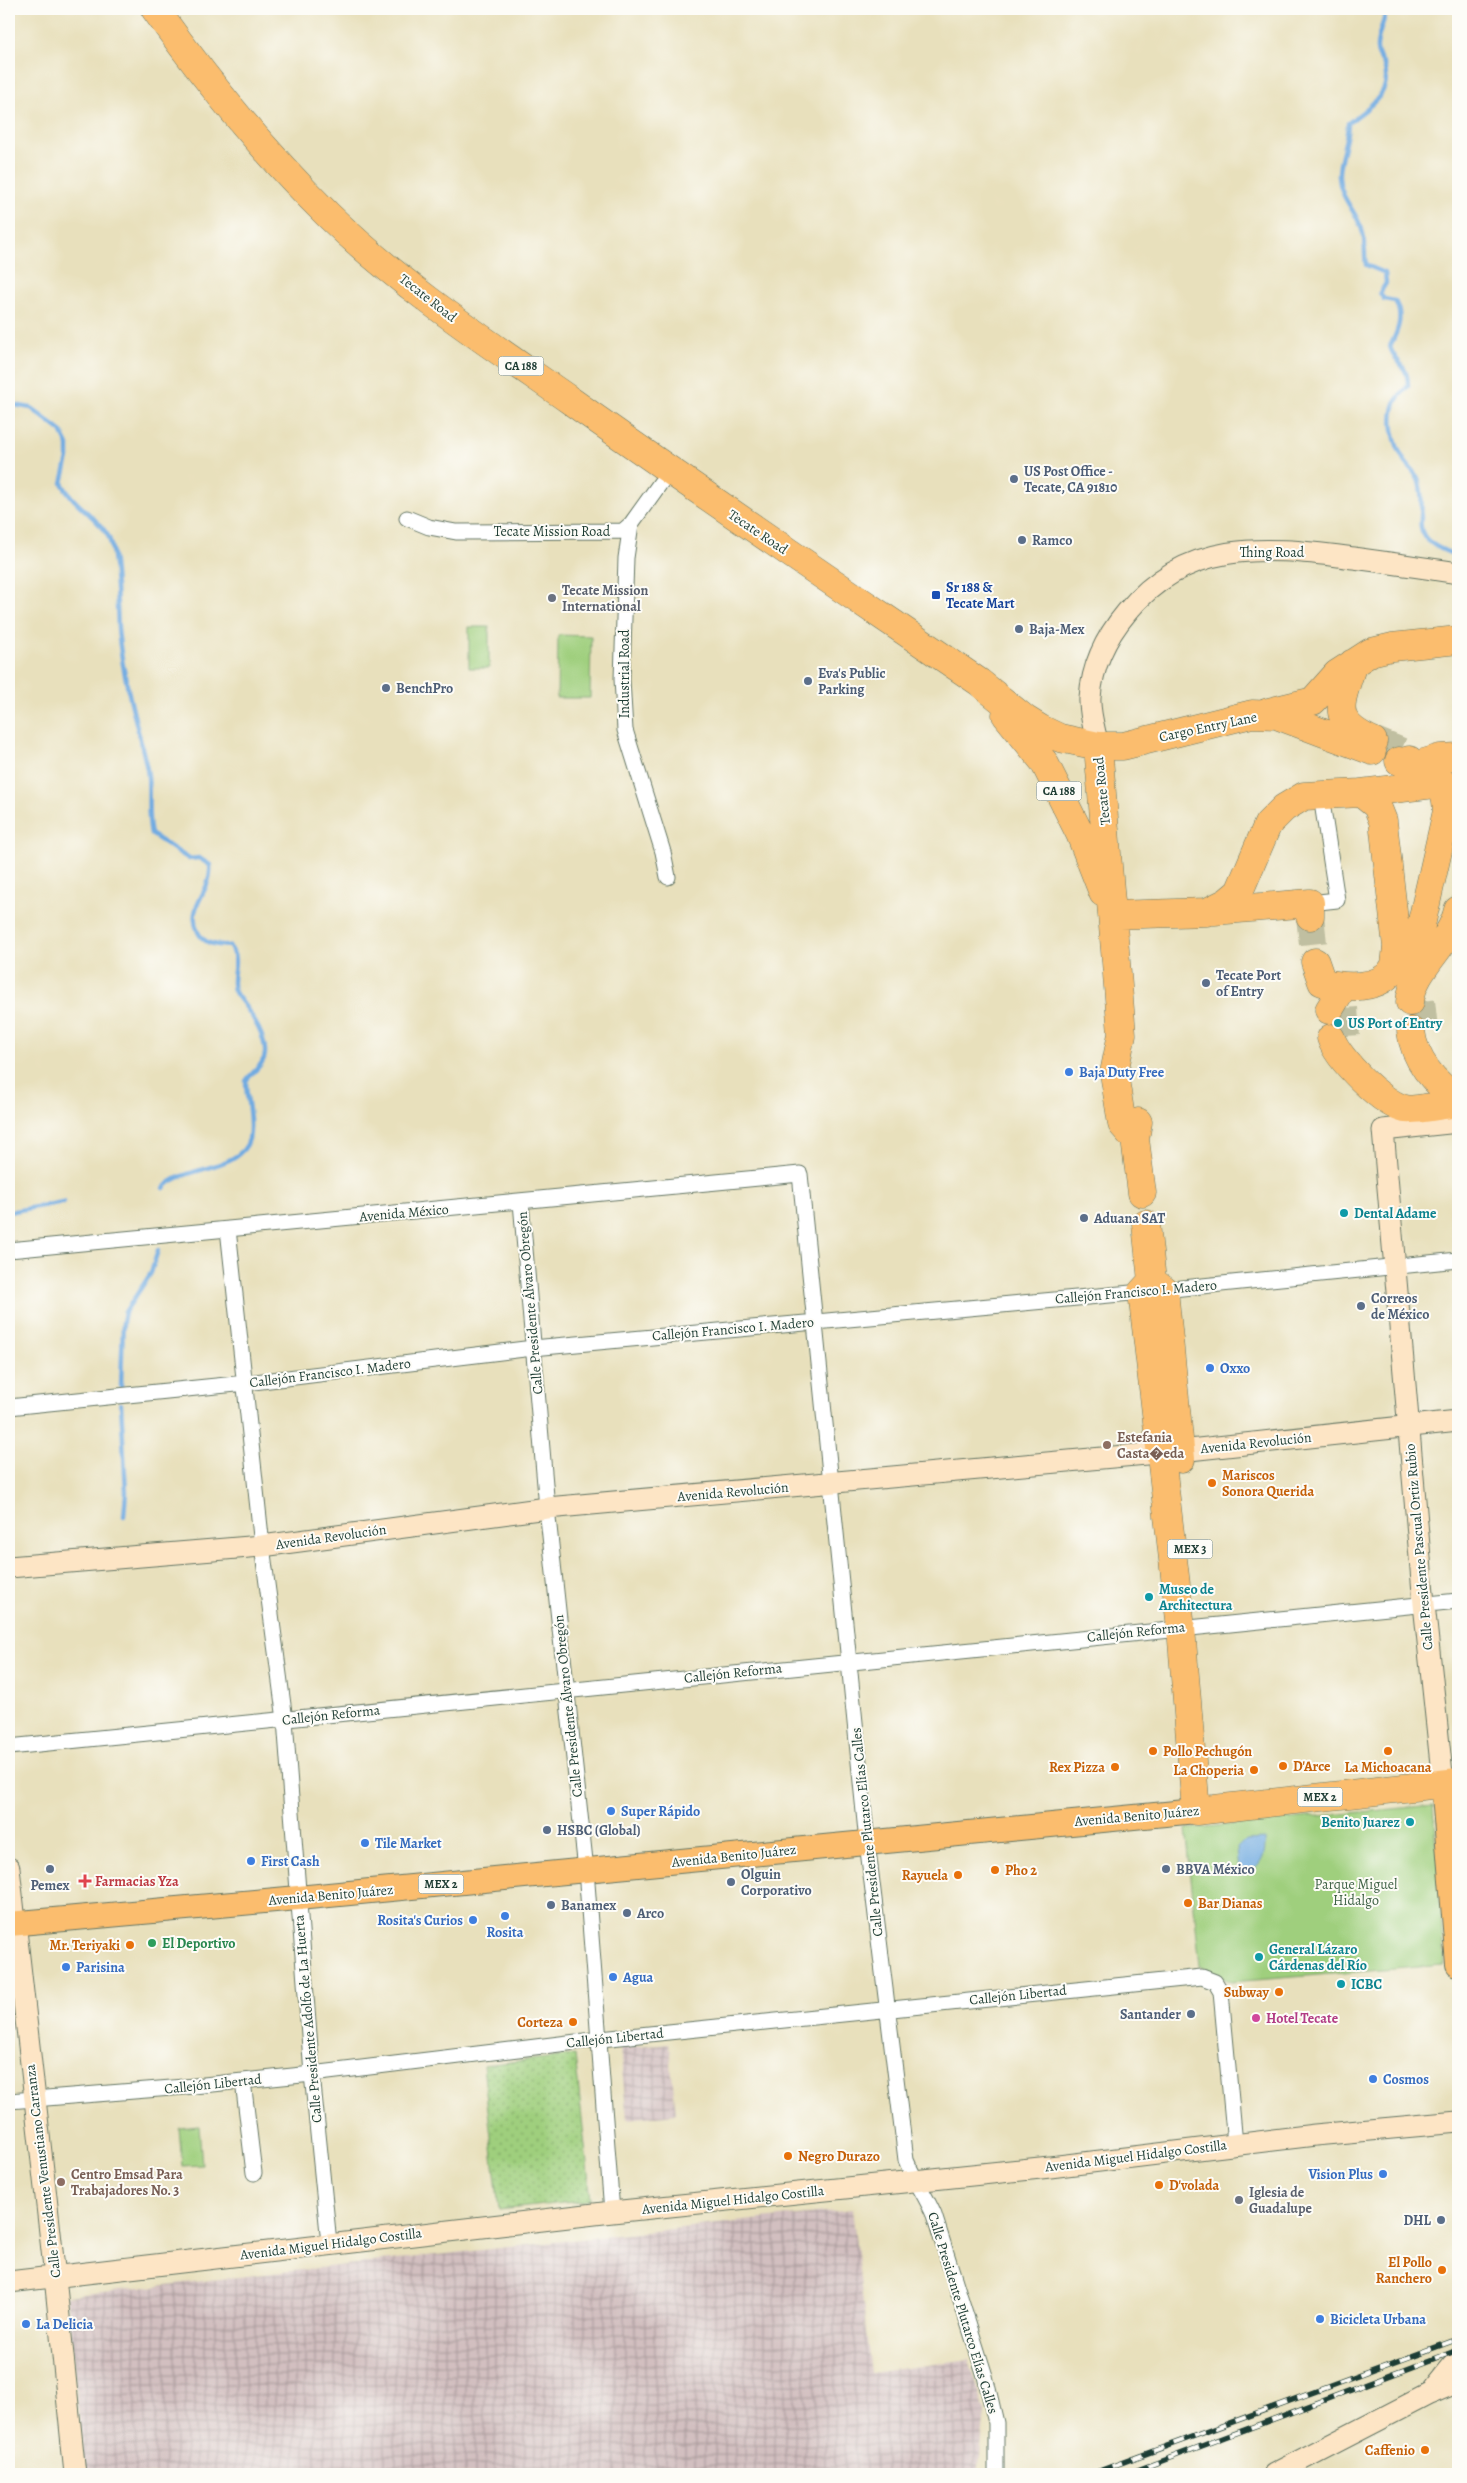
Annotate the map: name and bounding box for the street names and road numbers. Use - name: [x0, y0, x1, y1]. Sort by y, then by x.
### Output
- street label: Tecate Road: [395, 270, 461, 327]
- road number: CA 188: [498, 356, 544, 376]
- street label: Tecate Road: [724, 505, 792, 559]
- street label: Tecate Mission Road: [494, 522, 611, 541]
- street label: Thing Road: [1240, 543, 1305, 562]
- street label: Industrial Road: [615, 629, 634, 719]
- street label: Cargo Entry Lane: [1157, 707, 1259, 747]
- street label: Tecate Road: [1089, 756, 1115, 826]
- road number: CA 188: [1036, 781, 1082, 800]
- street label: Avenida México: [358, 1200, 449, 1226]
- street label: Calle Presidente Álvaro Obregón: [513, 1210, 547, 1395]
- street label: Callejón Francisco I. Madero: [1054, 1275, 1218, 1309]
- street label: Callejón Francisco I. Madero: [651, 1312, 815, 1346]
- street label: Callejón Francisco I. Madero: [248, 1354, 412, 1392]
- street label: Avenida Revolución: [1199, 1428, 1313, 1458]
- street label: Calle Presidente Pascual Ortiz Rubio: [1400, 1443, 1437, 1651]
- street label: Avenida Revolución: [676, 1478, 790, 1506]
- street label: Avenida Revolución: [273, 1520, 388, 1554]
- road number: MEX 3: [1168, 1540, 1212, 1558]
- street label: Calle Presidente Álvaro Obregón: [549, 1613, 587, 1798]
- street label: Callejón Reforma: [1086, 1617, 1186, 1647]
- street label: Callejón Reforma: [683, 1658, 783, 1688]
- street label: Callejón Reforma: [281, 1700, 381, 1730]
- street label: Calle Presidente Plutarco Elías Calles: [847, 1727, 887, 1937]
- road number: MEX 2: [1298, 1788, 1342, 1806]
- street label: Avenida Benito Juárez: [1073, 1801, 1200, 1831]
- street label: Avenida Benito Juárez: [670, 1840, 797, 1872]
- road number: MEX 2: [418, 1875, 464, 1894]
- street label: Avenida Benito Juárez: [267, 1880, 394, 1910]
- street label: Calle Presidente Adolfo de La Huerta: [289, 1914, 327, 2124]
- street label: Callejón Libertad: [968, 1980, 1068, 2010]
- street label: Callejón Libertad: [565, 2023, 665, 2053]
- street label: Calle Presidente Venustiano Carranza: [20, 2063, 66, 2279]
- street label: Callejón Libertad: [163, 2069, 263, 2099]
- street label: Avenida Miguel Hidalgo Costilla: [1043, 2135, 1228, 2177]
- street label: Avenida Miguel Hidalgo Costilla: [640, 2181, 825, 2219]
- street label: Calle Presidente Plutarco Elías Calles: [923, 2210, 1003, 2416]
- street label: Avenida Miguel Hidalgo Costilla: [238, 2223, 423, 2265]

